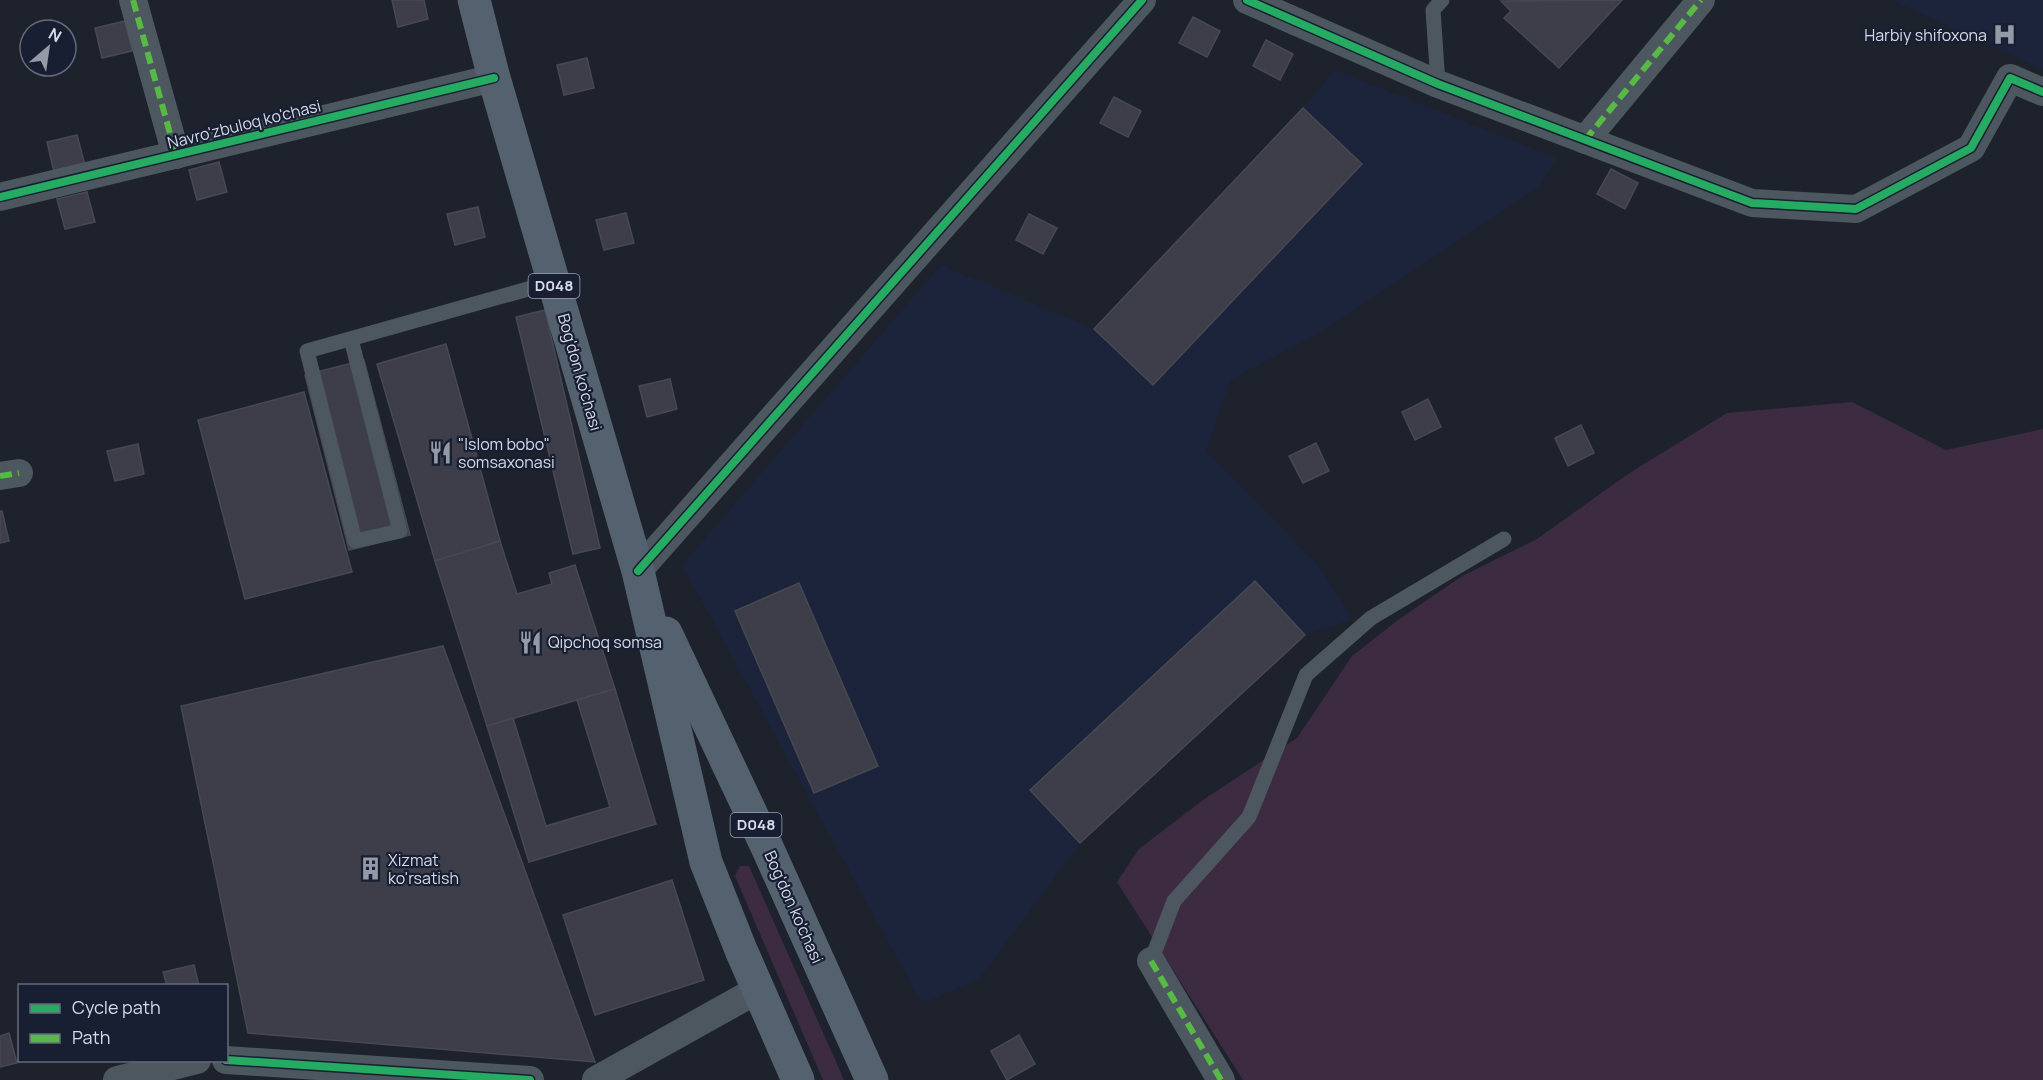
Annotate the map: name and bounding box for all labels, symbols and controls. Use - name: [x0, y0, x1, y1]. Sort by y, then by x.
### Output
- north arrow: [18, 18, 78, 78]
- text: N: [45, 22, 66, 47]
- hospital icon: Harbiy shifoxona: [1992, 22, 2018, 48]
- place label: Harbiy shifoxona: [1864, 24, 1987, 46]
- street label: Navro'zbuloq ko'chasi: [165, 94, 323, 154]
- road number: D048: [528, 274, 580, 298]
- street label: Bog'don ko'chasi: [553, 311, 607, 433]
- place label: "Islom bobo" somsaxonasi: [458, 433, 555, 473]
- restaurant icon: "Islom bobo" somsaxonasi: [427, 440, 453, 466]
- restaurant icon: Qipchoq somsa: [517, 629, 543, 655]
- place label: Qipchoq somsa: [548, 631, 662, 653]
- road number: D048: [730, 813, 782, 837]
- street label: Bog'don ko'chasi: [759, 847, 829, 967]
- place label: Xizmat ko'rsatish: [388, 849, 459, 889]
- building icon: Xizmat ko'rsatish: [357, 856, 383, 882]
- legend: [18, 984, 228, 1062]
- text: Cycle path: [72, 995, 161, 1019]
- text: Path: [72, 1025, 110, 1049]

